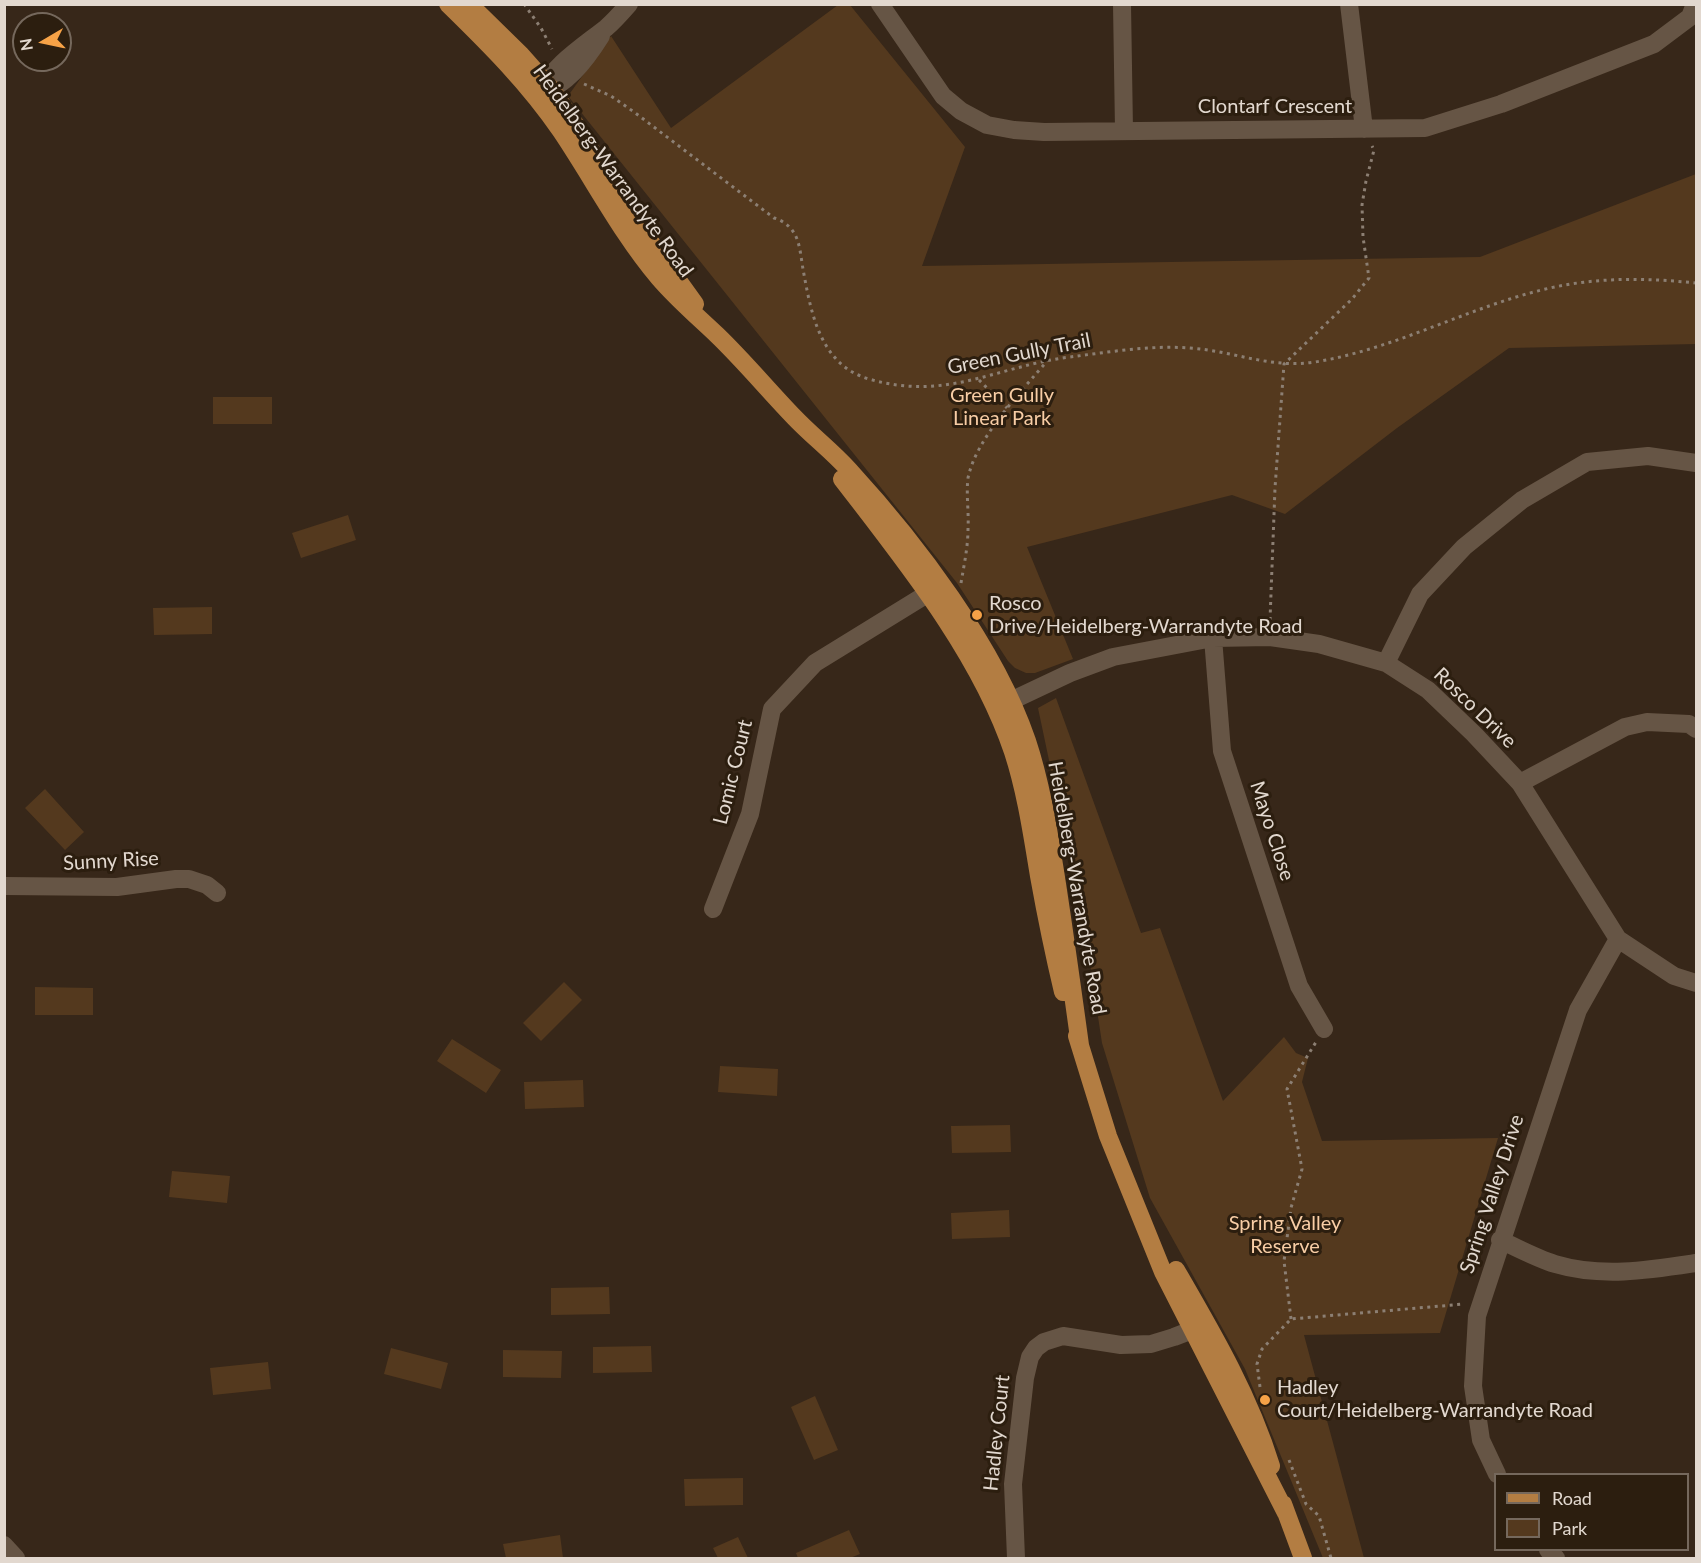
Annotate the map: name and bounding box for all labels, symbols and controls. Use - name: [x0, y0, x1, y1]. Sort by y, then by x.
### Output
- north arrow: [12, 12, 72, 72]
- text: N: [15, 37, 36, 52]
- street label: Heidelberg-Warrandyte Road: [528, 60, 698, 282]
- street label: Clontarf Crescent: [1198, 95, 1352, 119]
- street label: Green Gully Trail: [945, 328, 1093, 380]
- park label: Green Gully Linear Park: [950, 384, 1054, 431]
- place label: Rosco Drive/Heidelberg-Warrandyte Road: [989, 592, 1303, 639]
- marker: Rosco Drive/Heidelberg-Warrandyte Road: [970, 608, 984, 622]
- street label: Rosco Drive: [1429, 663, 1521, 753]
- street label: Lomic Court: [708, 717, 758, 827]
- street label: Heidelberg-Warrandyte Road: [1043, 759, 1111, 1017]
- street label: Mayo Close: [1245, 778, 1299, 884]
- street label: Sunny Rise: [63, 847, 159, 875]
- street label: Spring Valley Drive: [1455, 1112, 1529, 1276]
- park label: Spring Valley Reserve: [1229, 1212, 1341, 1259]
- street label: Hadley Court: [979, 1374, 1015, 1492]
- place label: Hadley Court/Heidelberg-Warrandyte Road: [1277, 1376, 1593, 1423]
- marker: Hadley Court/Heidelberg-Warrandyte Road: [1258, 1393, 1272, 1407]
- legend: [1494, 1473, 1689, 1551]
- text: Road: [1552, 1487, 1592, 1509]
- text: Park: [1552, 1517, 1587, 1539]

